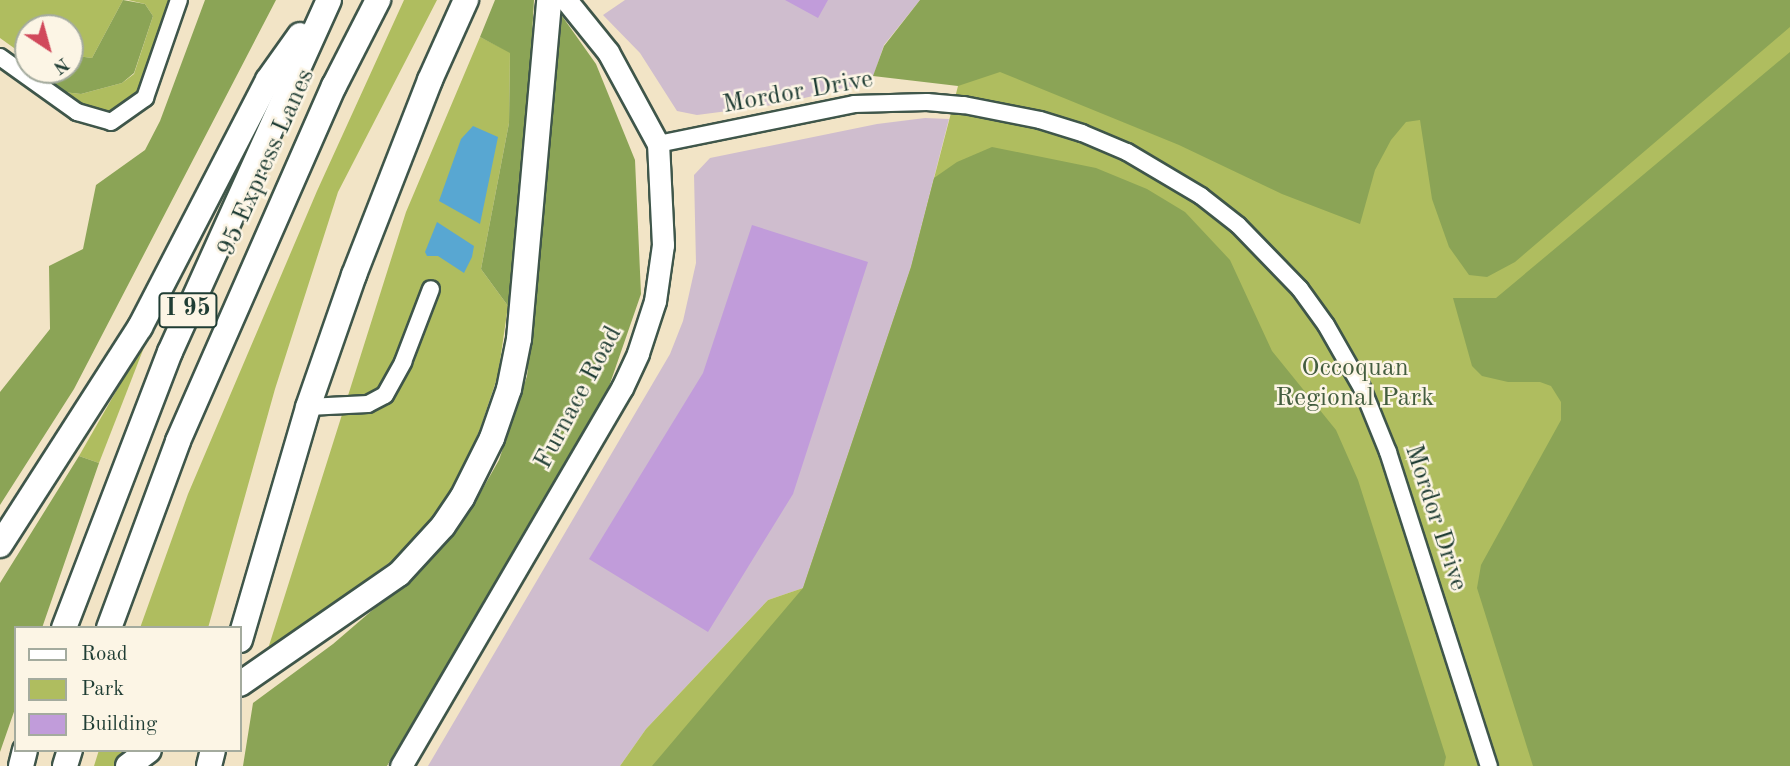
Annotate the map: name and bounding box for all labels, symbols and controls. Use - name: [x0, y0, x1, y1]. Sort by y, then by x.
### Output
- north arrow: [14, 14, 84, 84]
- text: N: [49, 53, 72, 77]
- street label: 95 Express Lanes: [212, 64, 322, 262]
- street label: Mordor Drive: [720, 64, 876, 122]
- road number: I 95: [158, 290, 218, 330]
- street label: Furnace Road: [528, 321, 630, 475]
- park label: Occoquan Regional Park: [1275, 353, 1435, 414]
- street label: Mordor Drive: [1397, 441, 1473, 595]
- legend: [14, 626, 242, 752]
- text: Road: [81, 644, 128, 665]
- text: Park: [81, 679, 124, 700]
- text: Building: [81, 714, 157, 735]

